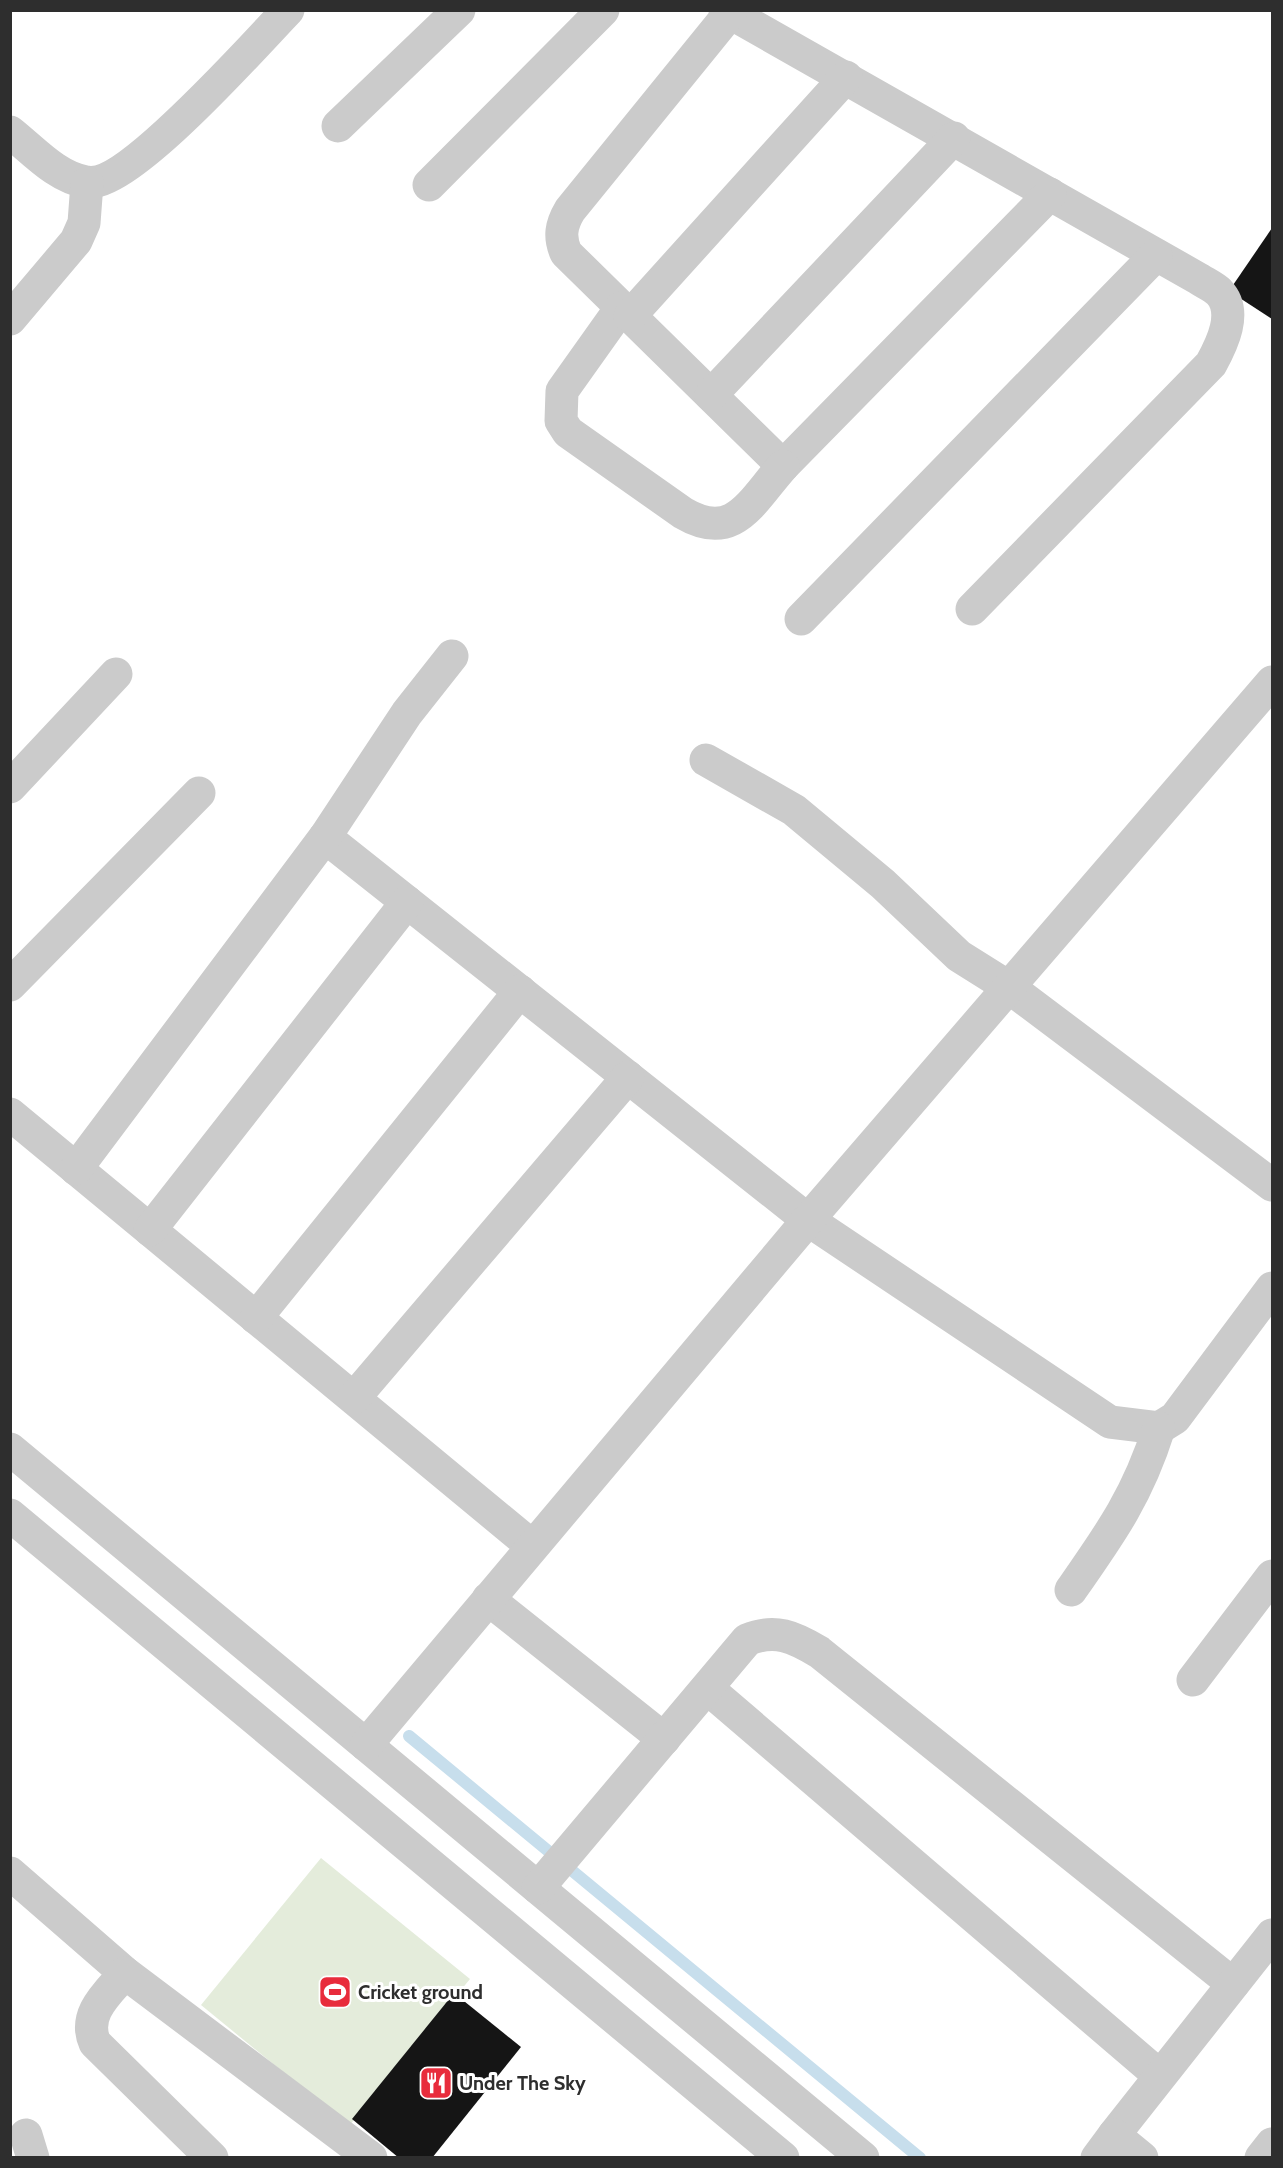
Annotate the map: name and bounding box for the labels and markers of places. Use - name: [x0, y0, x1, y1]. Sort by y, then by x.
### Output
- sports icon: Cricket ground: [317, 1974, 353, 2010]
- place label: Cricket ground: [358, 1980, 483, 2004]
- restaurant icon: Under The Sky: [418, 2065, 454, 2101]
- place label: Under The Sky: [459, 2071, 586, 2095]

